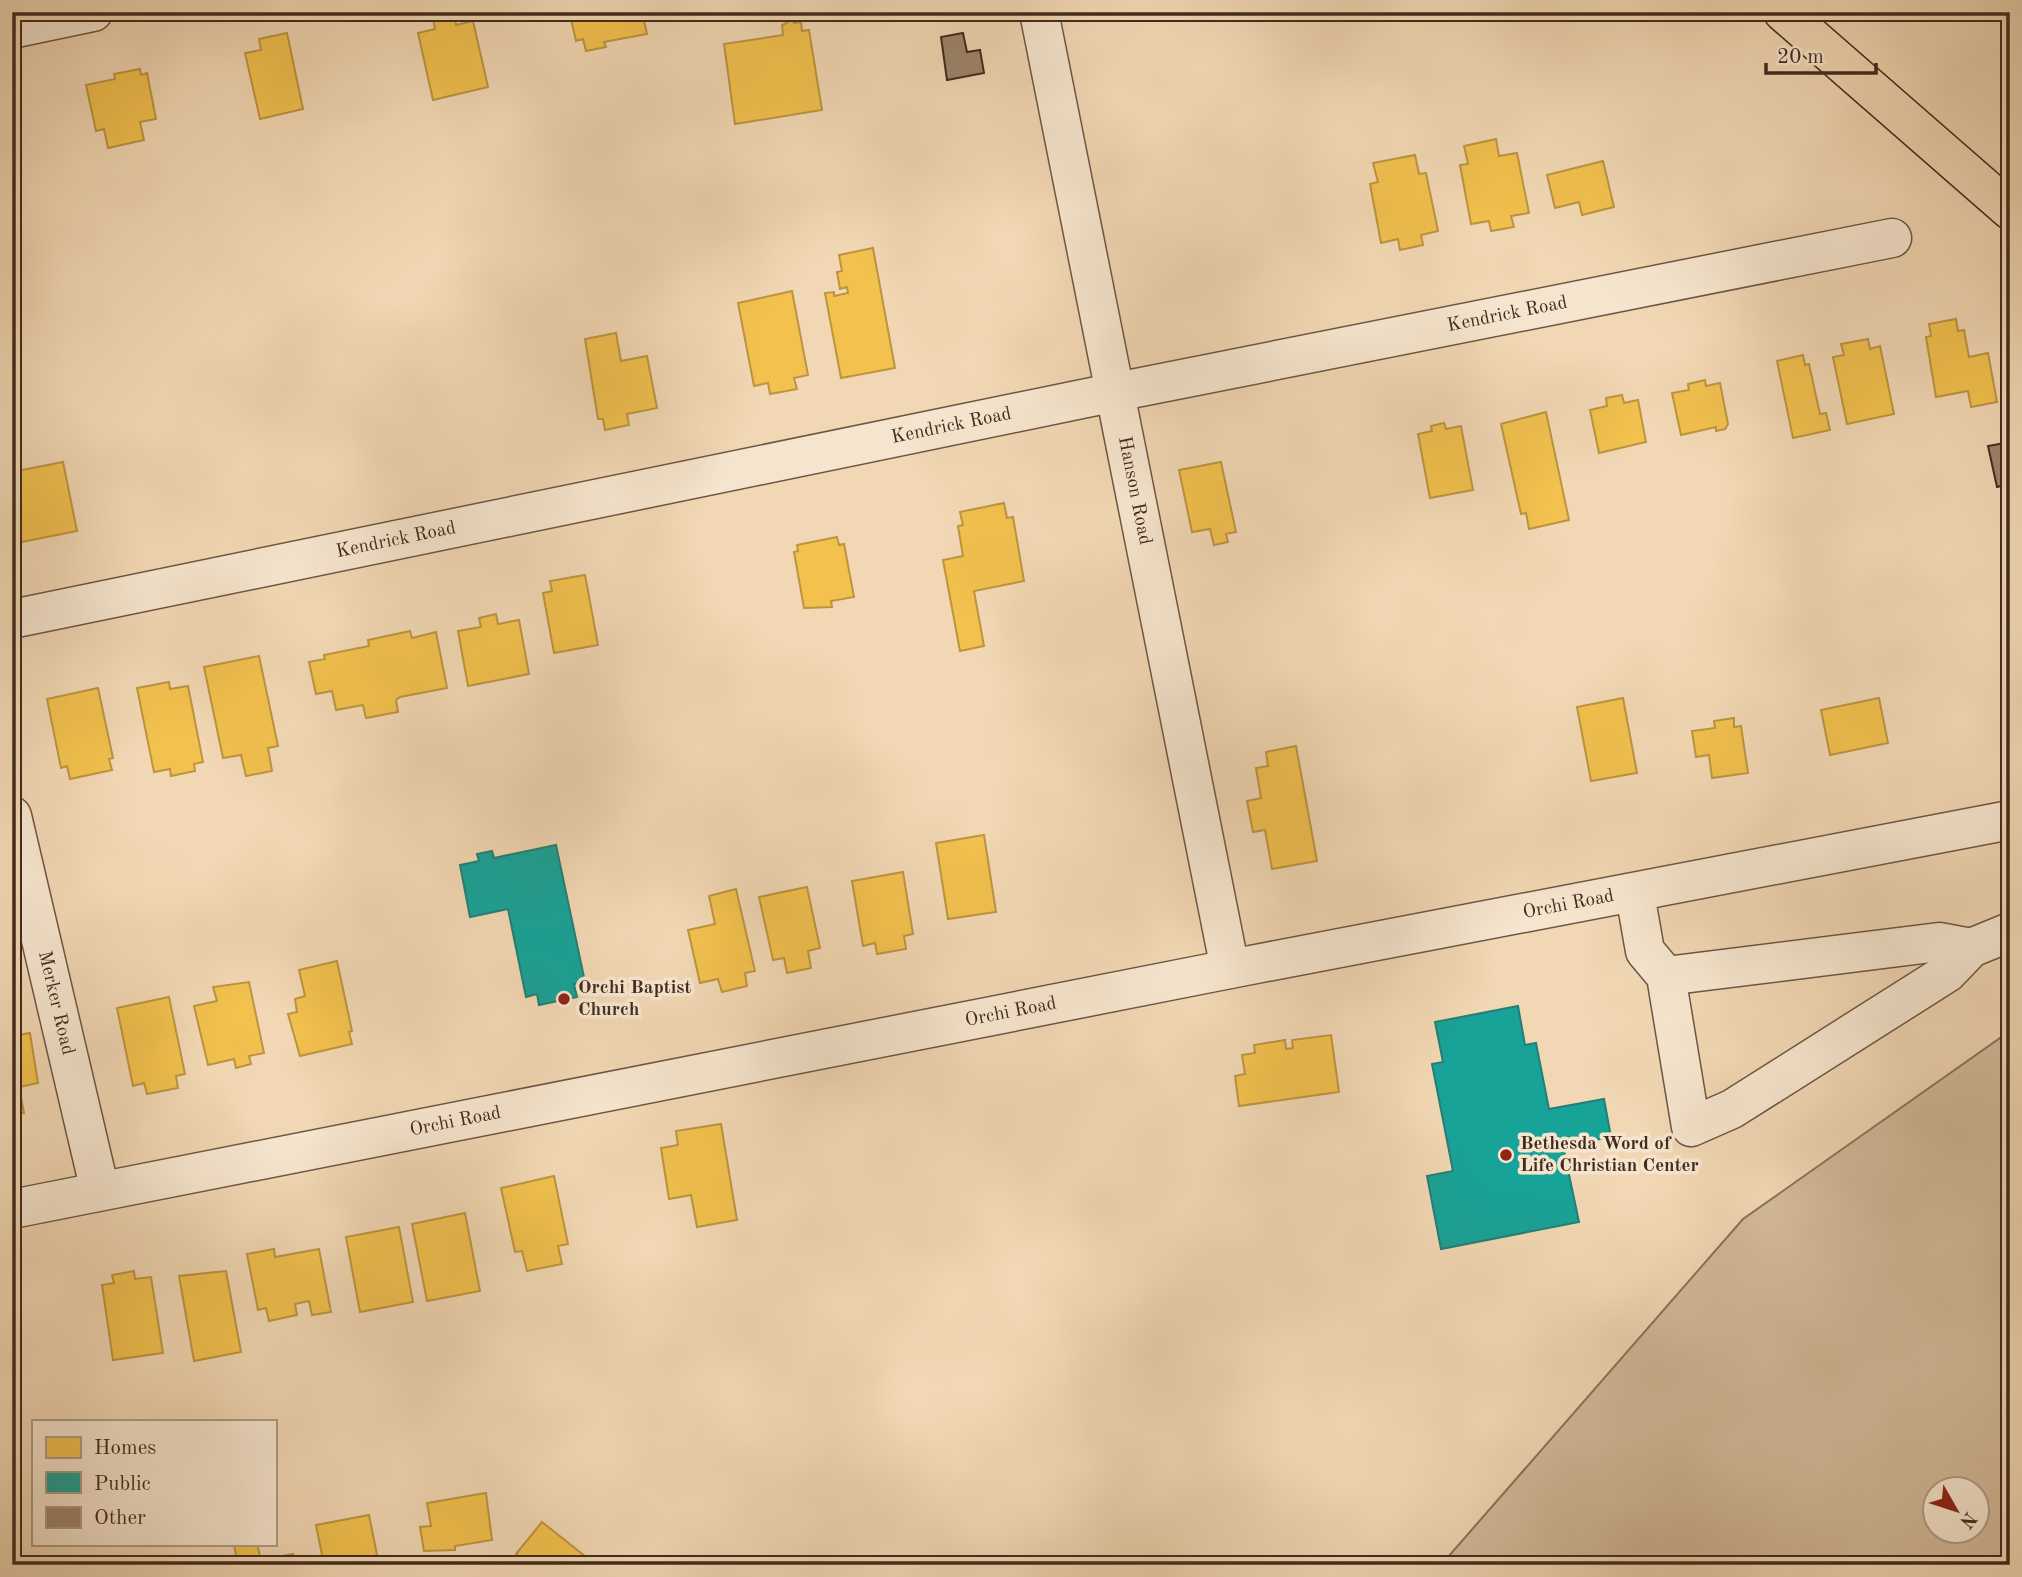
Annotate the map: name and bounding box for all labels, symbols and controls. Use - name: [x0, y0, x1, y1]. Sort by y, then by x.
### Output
- scale bar: [1766, 32, 1877, 76]
- text: 20 m: [1777, 47, 1824, 68]
- street label: Kendrick Road: [1446, 293, 1569, 336]
- street label: Kendrick Road: [890, 404, 1013, 447]
- street label: Hanson Road: [1114, 435, 1155, 547]
- street label: Kendrick Road: [334, 518, 458, 562]
- street label: Orchi Road: [1521, 886, 1616, 922]
- street label: Merker Road: [34, 949, 77, 1057]
- place label: Orchi Baptist Church: [578, 979, 691, 1020]
- marker: Orchi Baptist Church: [556, 991, 572, 1007]
- street label: Orchi Road: [964, 994, 1058, 1030]
- street label: Orchi Road: [408, 1103, 503, 1140]
- place label: Bethesda Word of Life Christian Center: [1520, 1135, 1699, 1176]
- marker: Bethesda Word of Life Christian Center: [1498, 1147, 1514, 1163]
- legend: [32, 1420, 276, 1546]
- text: Homes: [94, 1438, 156, 1459]
- text: Public: [94, 1474, 151, 1495]
- north arrow: [1920, 1476, 1990, 1546]
- text: Other: [94, 1508, 146, 1529]
- text: N: [1955, 1508, 1979, 1531]

